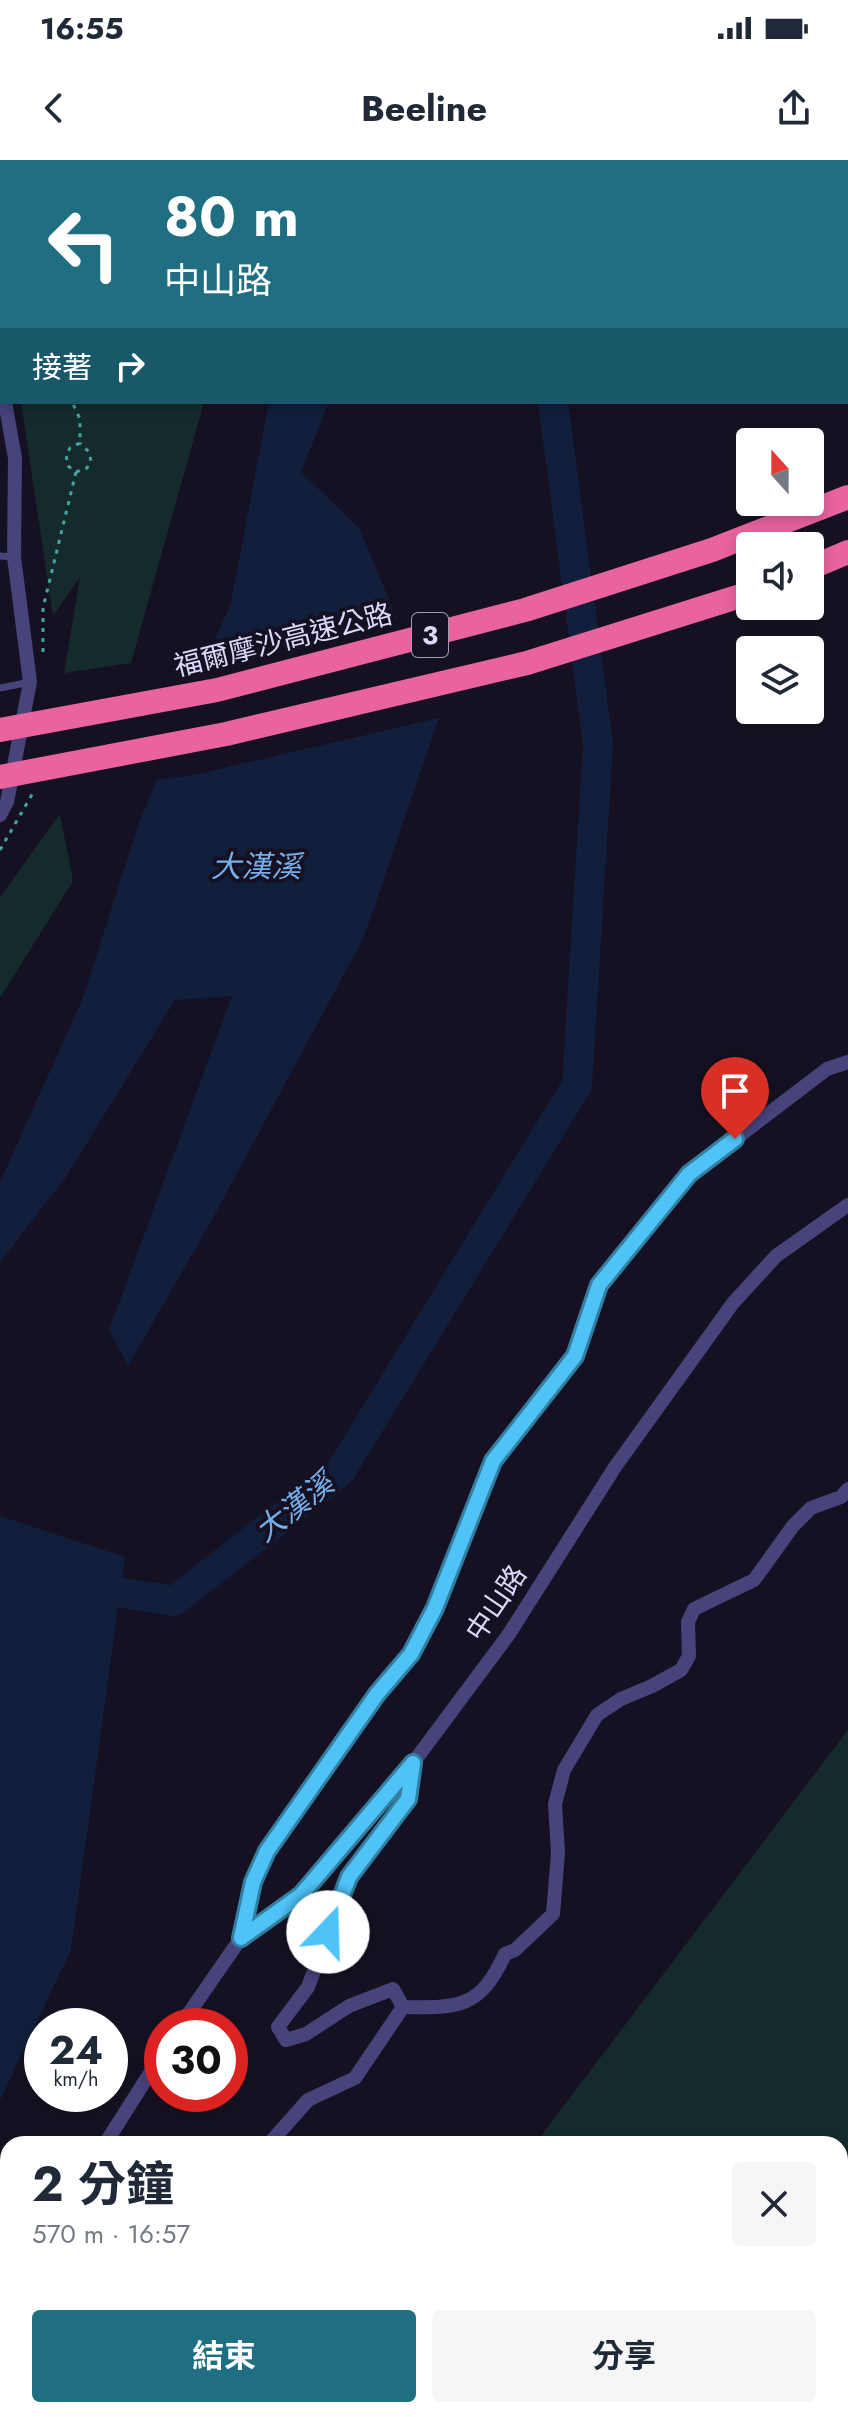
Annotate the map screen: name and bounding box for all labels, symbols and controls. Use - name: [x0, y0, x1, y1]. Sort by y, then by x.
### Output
- text: 16:55: [40, 7, 124, 50]
- text: Beeline: [361, 82, 487, 134]
- icon: back: [32, 86, 76, 130]
- icon: share: [772, 86, 816, 130]
- text: 80 m: [164, 176, 299, 257]
- icon: left: [32, 192, 136, 296]
- text: 中山路: [164, 254, 272, 306]
- icon: right: [108, 344, 152, 388]
- text: 接著: [32, 346, 92, 389]
- north arrow: [736, 428, 824, 516]
- map controls: [736, 428, 824, 724]
- button: sound: [736, 532, 824, 620]
- street label: 福爾摩沙高速公路: [169, 593, 397, 687]
- road number: 3: [412, 613, 448, 657]
- button: layers: [736, 636, 824, 724]
- water label: 大漢溪: [211, 845, 305, 888]
- pin: [701, 1057, 769, 1139]
- icon: arrive: [713, 1069, 757, 1113]
- water label: 大漢溪: [245, 1460, 346, 1552]
- street label: 中山路: [456, 1557, 536, 1649]
- position arrow: [286, 1890, 370, 1974]
- speed limit sign: 30: [144, 2008, 248, 2112]
- text: 24: [49, 2021, 103, 2079]
- text: km/h: [53, 2065, 99, 2094]
- text: 2 分鐘: [32, 2150, 174, 2219]
- button: close: [732, 2162, 816, 2246]
- text: 570 m · 16:57: [32, 2215, 190, 2253]
- button: 結束: [32, 2310, 416, 2402]
- button: 分享: [432, 2310, 816, 2402]

